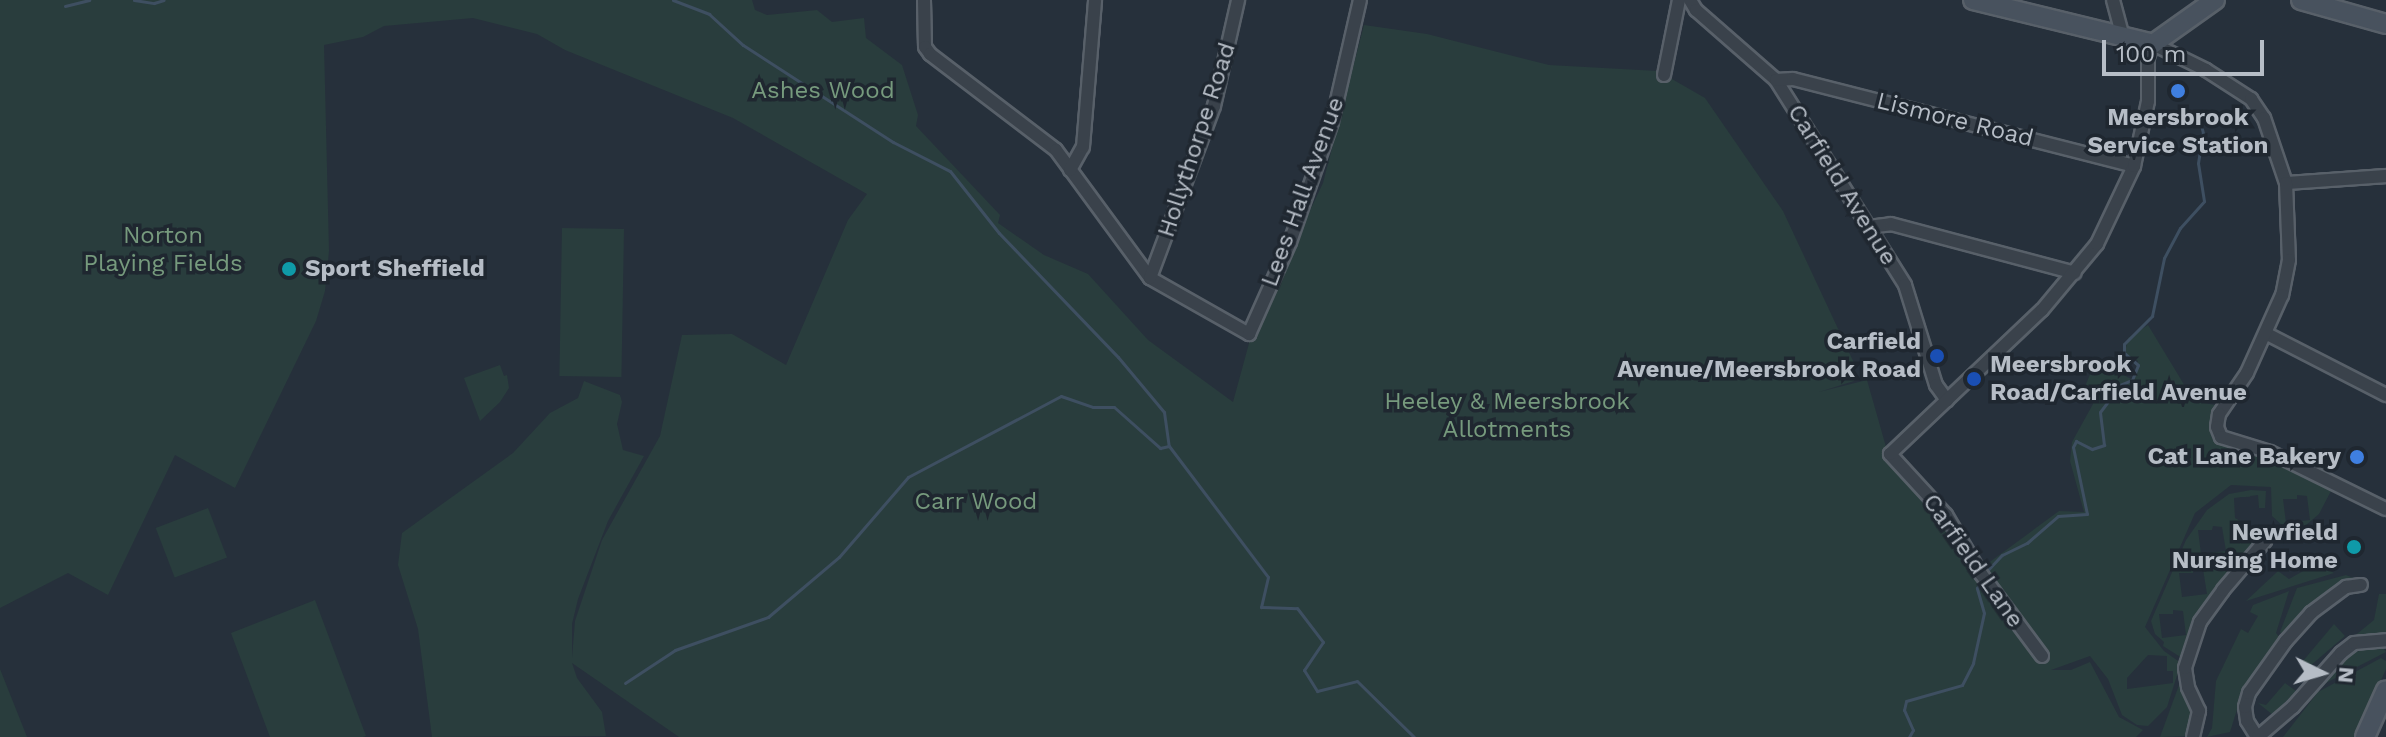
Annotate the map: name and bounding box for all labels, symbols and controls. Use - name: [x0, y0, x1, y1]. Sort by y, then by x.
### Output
- scale bar: [2106, 24, 2268, 74]
- street label: Hollythorpe Road: [1152, 39, 1242, 241]
- text: 100 m: [2116, 40, 2186, 68]
- park label: Ashes Wood: [751, 77, 895, 105]
- marker: Meersbrook Service Station: [2169, 82, 2187, 100]
- street label: Lismore Road: [1874, 87, 2036, 153]
- street label: Lees Hall Avenue: [1255, 92, 1351, 292]
- street label: Carfield Avenue: [1781, 99, 1903, 271]
- place label: Meersbrook Service Station: [2088, 104, 2268, 160]
- park label: Norton Playing Fields: [83, 222, 243, 278]
- place label: Sport Sheffield: [305, 255, 485, 283]
- marker: Sport Sheffield: [280, 260, 298, 278]
- place label: Carfield Avenue/Meersbrook Road: [1617, 328, 1921, 384]
- marker: Carfield Avenue/Meersbrook Road: [1928, 347, 1946, 365]
- place label: Meersbrook Road/Carfield Avenue: [1990, 351, 2247, 407]
- marker: Meersbrook Road/Carfield Avenue: [1965, 370, 1983, 388]
- park label: Heeley & Meersbrook Allotments: [1384, 388, 1630, 444]
- place label: Cat Lane Bakery: [2148, 443, 2341, 471]
- marker: Cat Lane Bakery: [2348, 448, 2366, 466]
- park label: Carr Wood: [914, 488, 1038, 516]
- street label: Carfield Lane: [1916, 489, 2030, 633]
- place label: Newfield Nursing Home: [2172, 519, 2338, 575]
- marker: Newfield Nursing Home: [2345, 538, 2363, 556]
- north arrow: [2282, 633, 2362, 713]
- text: N: [2333, 666, 2360, 684]

